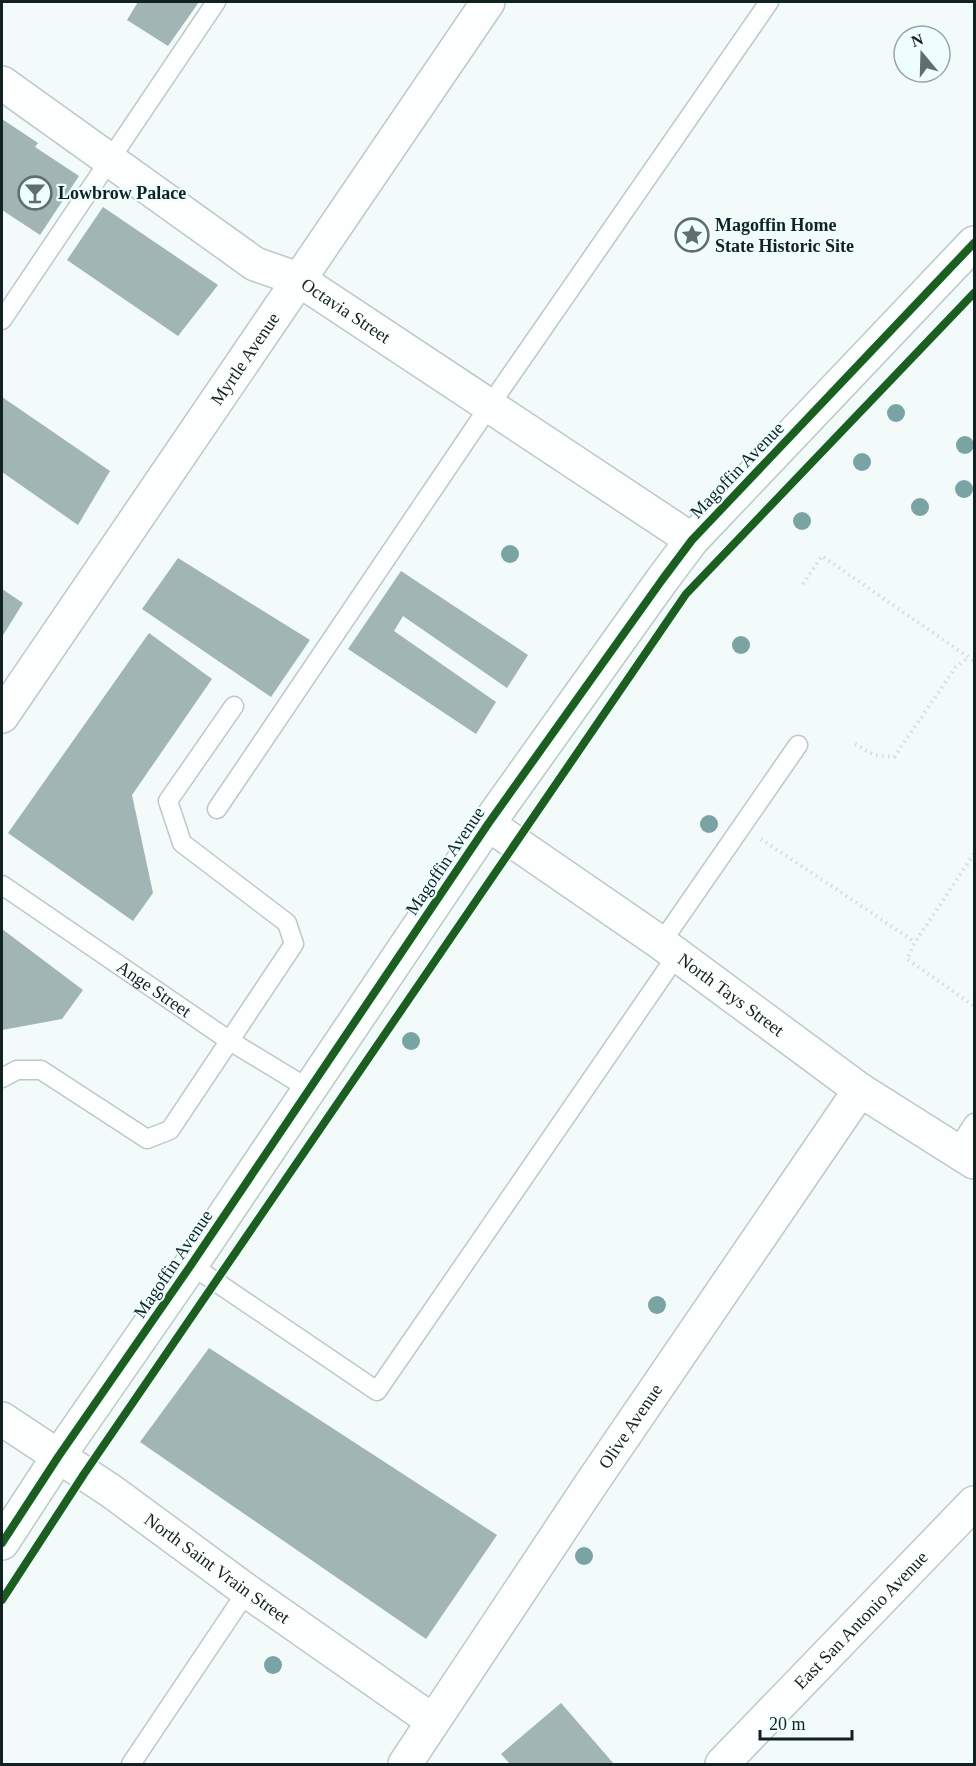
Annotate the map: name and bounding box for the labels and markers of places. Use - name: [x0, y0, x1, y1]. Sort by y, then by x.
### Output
- bar icon: Lowbrow Palace: [17, 175, 53, 211]
- place label: Lowbrow Palace: [58, 183, 186, 203]
- place label: Magoffin Home State Historic Site: [715, 215, 854, 256]
- place icon: Magoffin Home State Historic Site: [674, 217, 710, 253]

